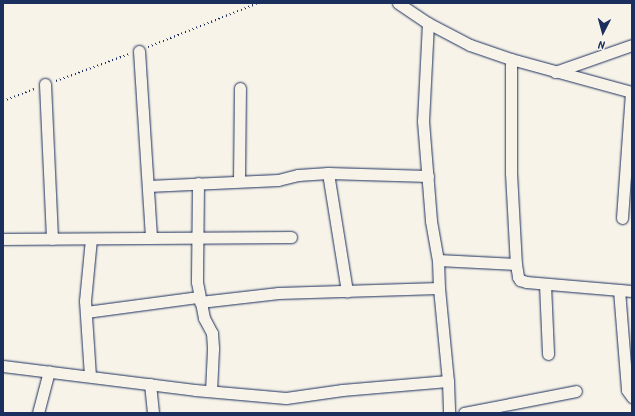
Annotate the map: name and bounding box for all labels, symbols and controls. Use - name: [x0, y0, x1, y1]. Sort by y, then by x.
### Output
- north arrow: [583, 12, 623, 52]
- text: N: [597, 35, 606, 53]

